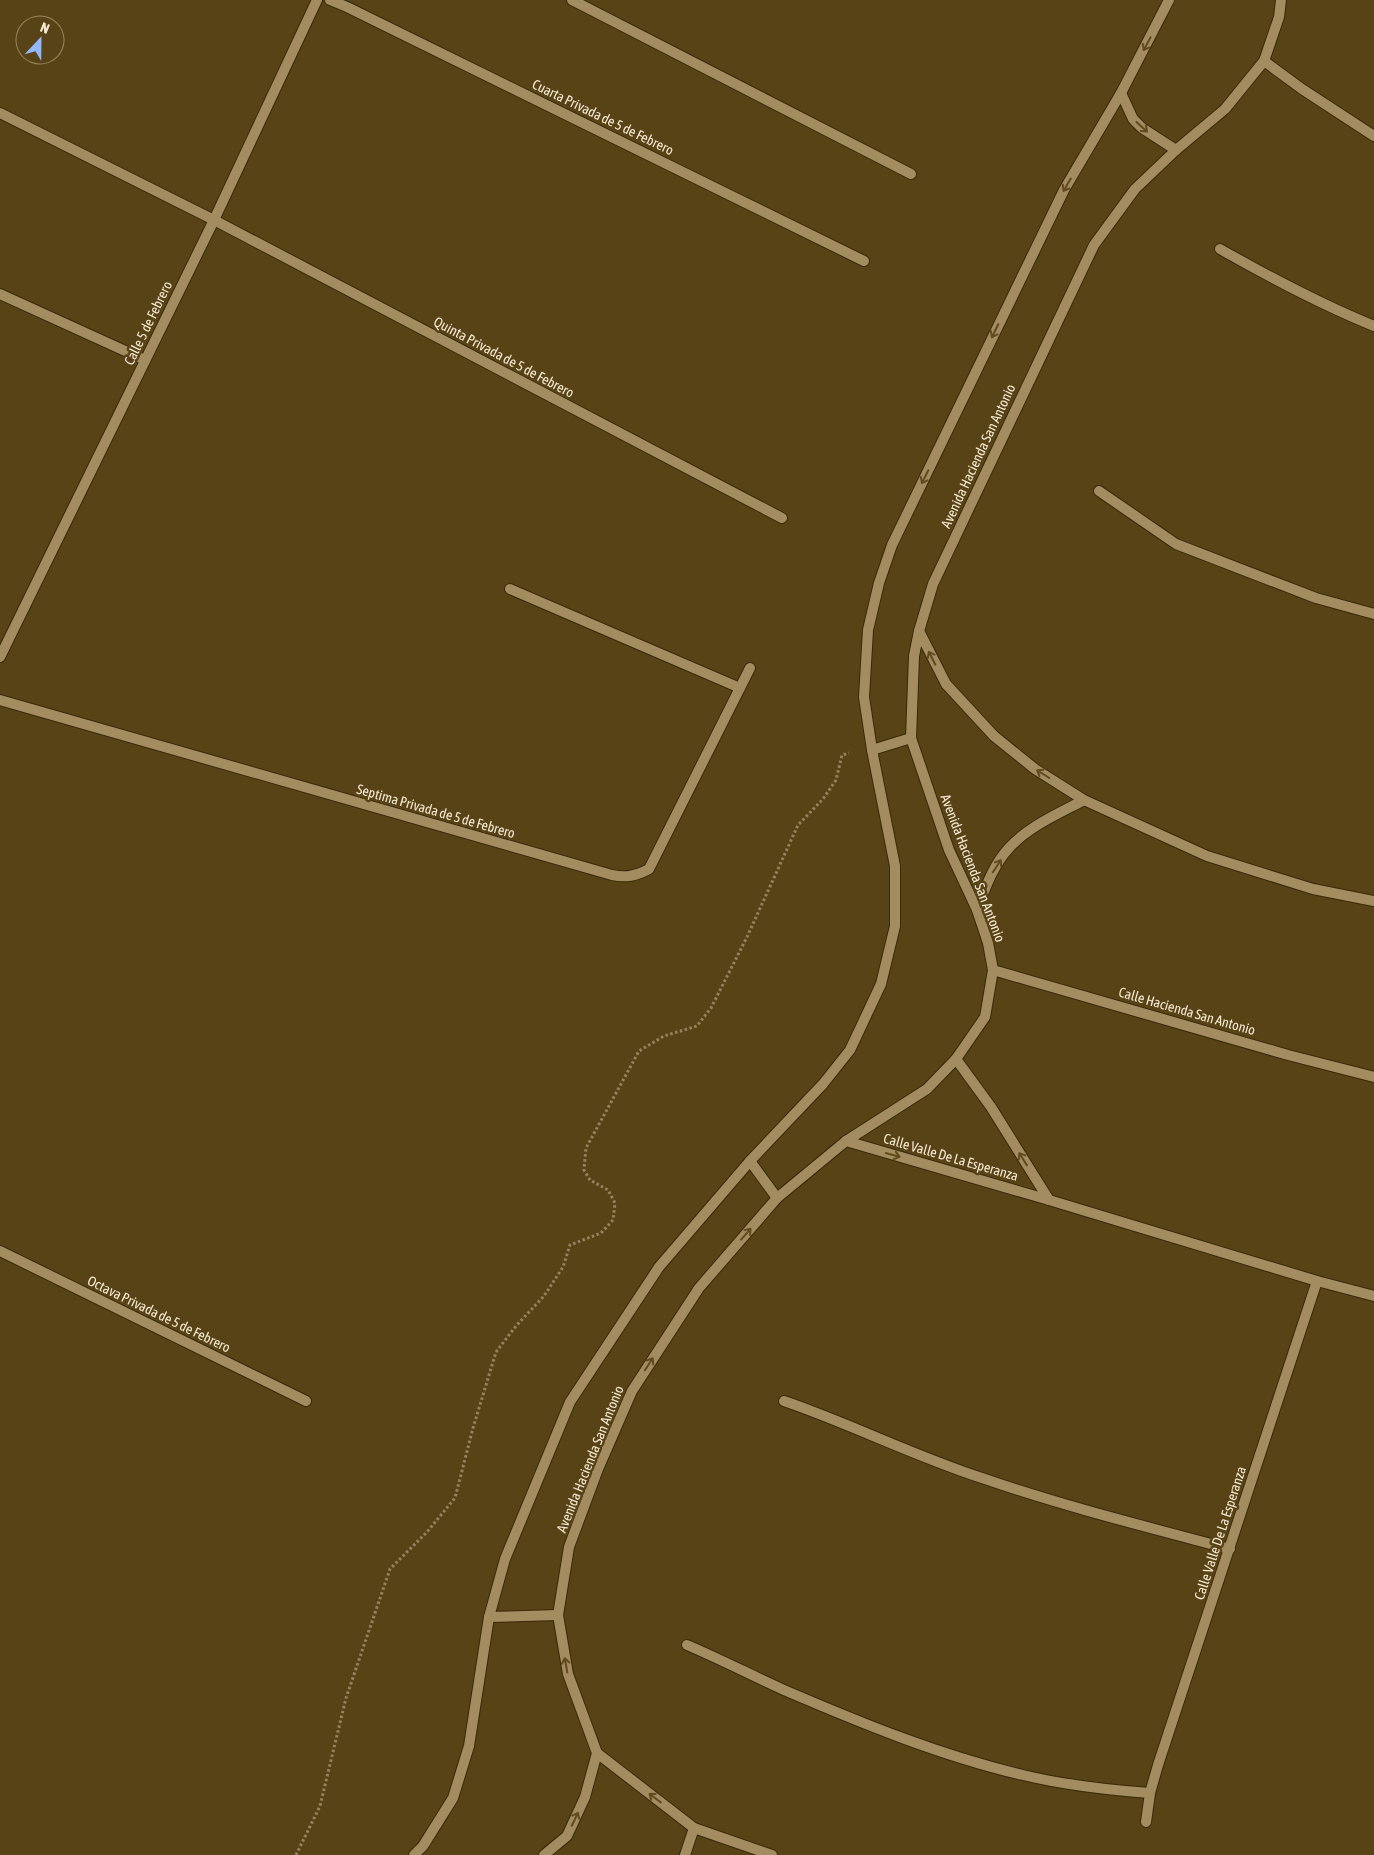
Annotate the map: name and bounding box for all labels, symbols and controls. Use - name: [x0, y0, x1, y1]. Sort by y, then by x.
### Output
- north arrow: [15, 15, 65, 65]
- text: N: [38, 19, 52, 37]
- one-way arrow: [1142, 36, 1152, 51]
- street label: Cuarta Privada de 5 de Febrero: [530, 76, 676, 158]
- one-way arrow: [1136, 121, 1149, 133]
- one-way arrow: [1062, 177, 1072, 192]
- street label: Calle 5 de Febrero: [121, 278, 175, 368]
- street label: Quinta Privada de 5 de Febrero: [431, 313, 577, 401]
- one-way arrow: [990, 323, 1000, 338]
- street label: Avenida Hacienda San Antonio: [938, 381, 1018, 531]
- one-way arrow: [919, 469, 929, 484]
- one-way arrow: [927, 650, 937, 665]
- one-way arrow: [1036, 769, 1050, 779]
- street label: Septima Privada de 5 de Febrero: [355, 781, 517, 841]
- street label: Avenida Hacienda San Antonio: [937, 792, 1009, 944]
- one-way arrow: [992, 859, 1002, 873]
- street label: Calle Hacienda San Antonio: [1117, 984, 1257, 1038]
- street label: Calle Valle De La Esperanza: [882, 1130, 1020, 1184]
- one-way arrow: [885, 1151, 901, 1160]
- one-way arrow: [1018, 1152, 1028, 1166]
- one-way arrow: [740, 1228, 752, 1241]
- street label: Octava Privada de 5 de Febrero: [85, 1272, 233, 1356]
- one-way arrow: [644, 1358, 654, 1372]
- street label: Avenida Hacienda San Antonio: [553, 1383, 627, 1535]
- street label: Calle Valle De La Esperanza: [1191, 1464, 1249, 1602]
- one-way arrow: [561, 1658, 571, 1674]
- one-way arrow: [649, 1793, 662, 1804]
- one-way arrow: [571, 1812, 581, 1827]

